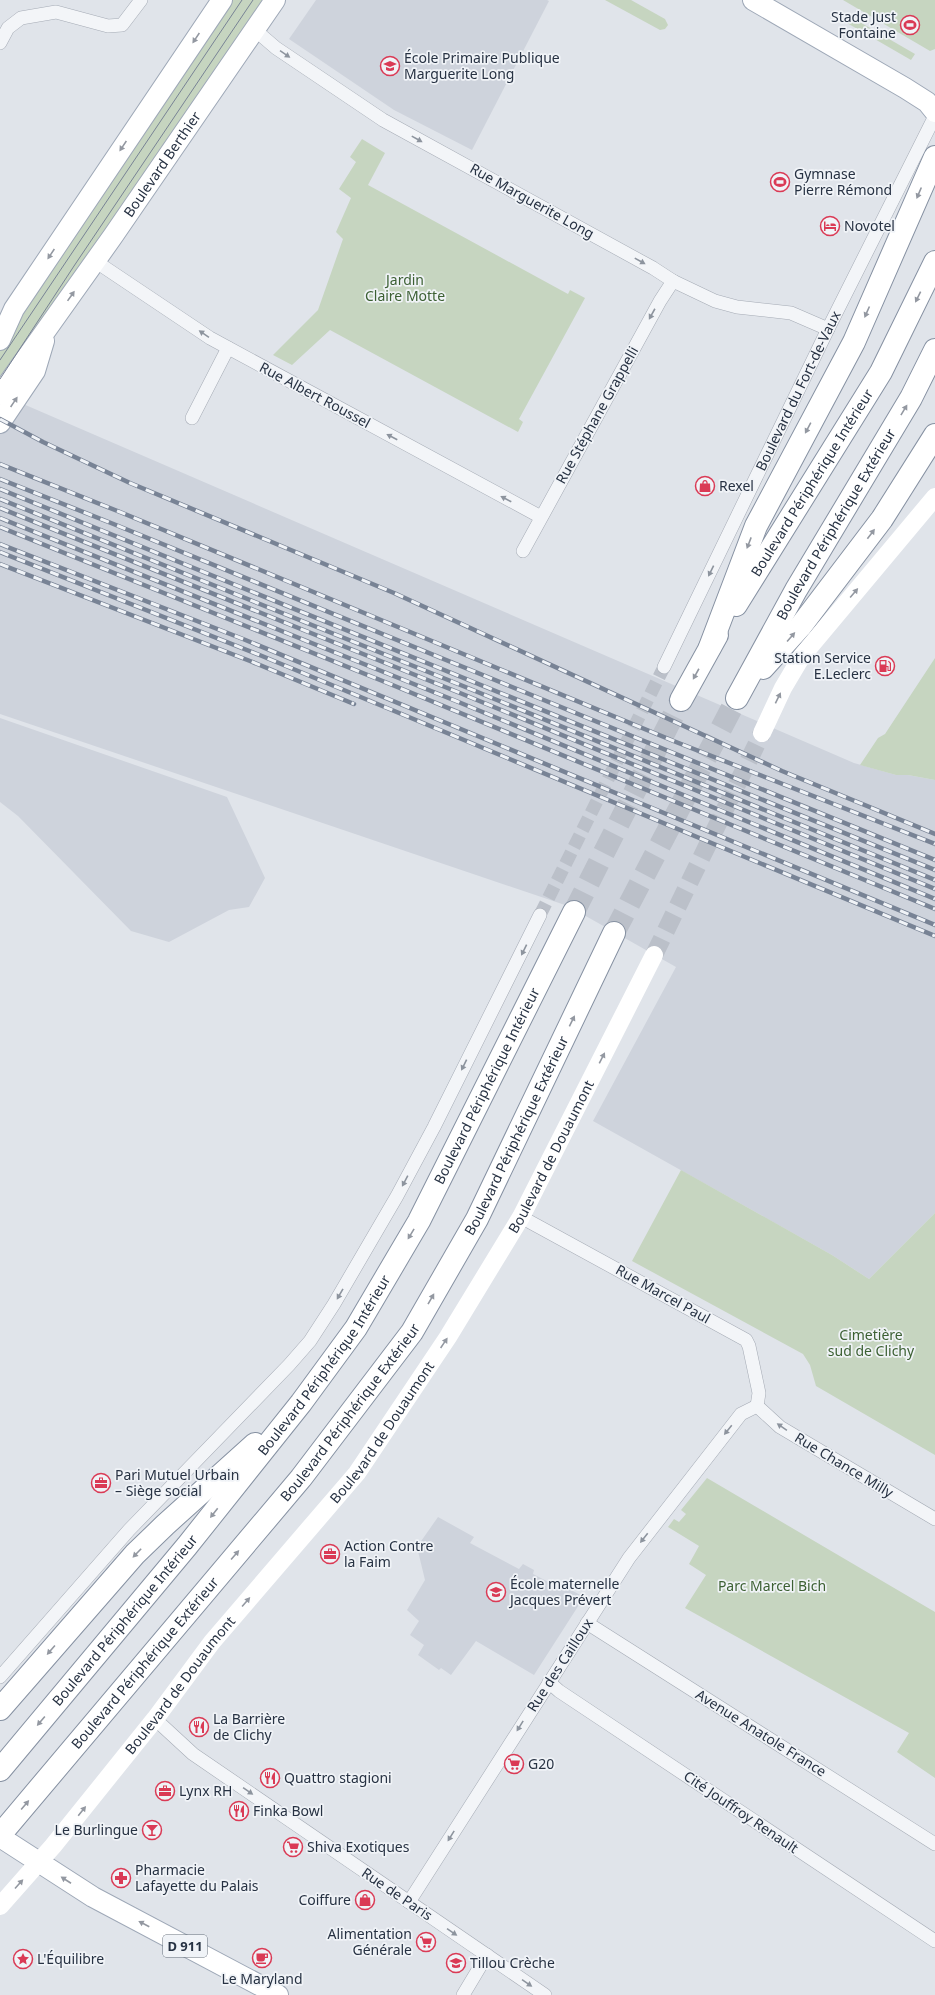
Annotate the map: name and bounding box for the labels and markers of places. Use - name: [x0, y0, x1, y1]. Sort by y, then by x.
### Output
- place label: Stade Just Fontaine: [831, 7, 896, 42]
- sports icon: Stade Just Fontaine: [899, 14, 921, 36]
- place label: École Primaire Publique Marguerite Long: [404, 48, 560, 83]
- school or university icon: École Primaire Publique Marguerite Long: [379, 55, 401, 77]
- place label: Gymnase Pierre Rémond: [794, 164, 892, 199]
- sports icon: Gymnase Pierre Rémond: [769, 171, 791, 193]
- hotel icon: Novotel: [819, 215, 841, 237]
- place label: Novotel: [844, 216, 895, 235]
- shop icon: Rexel: [694, 475, 716, 497]
- place label: Rexel: [719, 476, 754, 495]
- place label: Station Service E.Leclerc: [774, 648, 871, 683]
- fuel station icon: Station Service E.Leclerc: [874, 655, 896, 677]
- place label: Pari Mutuel Urbain – Siège social: [115, 1465, 239, 1500]
- office icon: Pari Mutuel Urbain – Siège social: [90, 1472, 112, 1494]
- place label: Action Contre la Faim: [344, 1536, 434, 1571]
- office icon: Action Contre la Faim: [319, 1543, 341, 1565]
- place label: École maternelle Jacques Prévert: [508, 1574, 620, 1609]
- school or university icon: École maternelle Jacques Prévert: [485, 1581, 507, 1603]
- place label: La Barrière de Clichy: [213, 1709, 285, 1744]
- restaurant icon: La Barrière de Clichy: [188, 1716, 210, 1738]
- supermarket icon: G20: [503, 1753, 525, 1775]
- place label: G20: [528, 1754, 554, 1773]
- restaurant icon: Quattro stagioni: [259, 1767, 281, 1789]
- place label: Quattro stagioni: [284, 1768, 392, 1787]
- office icon: Lynx RH: [154, 1780, 176, 1802]
- place label: Lynx RH: [179, 1781, 232, 1800]
- restaurant icon: Finka Bowl: [228, 1800, 250, 1822]
- place label: Finka Bowl: [253, 1801, 323, 1820]
- bar icon: Le Burlingue: [141, 1819, 163, 1841]
- place label: Le Burlingue: [55, 1820, 138, 1839]
- supermarket icon: Shiva Exotiques: [282, 1836, 304, 1858]
- place label: Shiva Exotiques: [307, 1837, 410, 1856]
- place label: Pharmacie Lafayette du Palais: [135, 1860, 259, 1895]
- pharmacy icon: Pharmacie Lafayette du Palais: [110, 1867, 132, 1889]
- shop icon: Coiffure: [354, 1889, 376, 1911]
- place label: Coiffure: [298, 1890, 351, 1909]
- place label: Alimentation Générale: [327, 1924, 412, 1959]
- supermarket icon: Alimentation Générale: [415, 1931, 437, 1953]
- cafe icon: Le Maryland: [251, 1947, 273, 1969]
- place icon: L'Équilibre: [12, 1948, 34, 1970]
- place label: L'Équilibre: [37, 1949, 104, 1968]
- school or university icon: Tillou Crèche: [445, 1952, 467, 1974]
- place label: Tillou Crèche: [470, 1953, 555, 1972]
- place label: Le Maryland: [221, 1969, 303, 1988]

